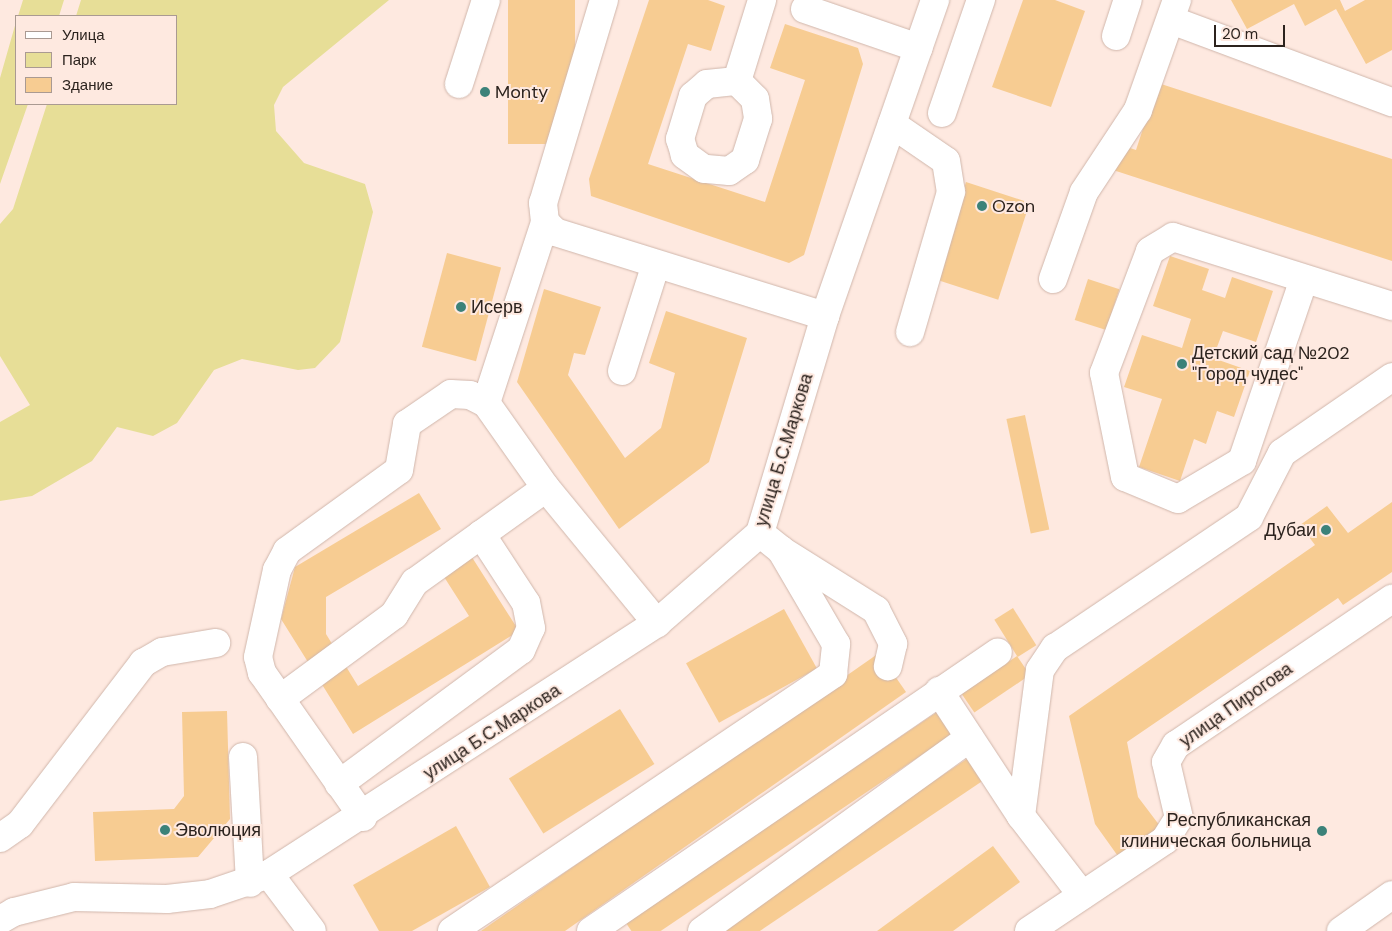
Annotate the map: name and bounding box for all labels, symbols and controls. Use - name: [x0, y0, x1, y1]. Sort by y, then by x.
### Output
- legend: [15, 15, 178, 105]
- scale bar: [1217, 15, 1288, 47]
- text: 20 m: [1222, 24, 1258, 44]
- text: Улица: [62, 25, 105, 45]
- text: Парк: [62, 50, 96, 70]
- text: Здание: [62, 75, 113, 95]
- place label: Monty: [495, 81, 548, 103]
- marker: Monty: [479, 86, 491, 98]
- place label: Ozon: [992, 195, 1035, 217]
- marker: Ozon: [976, 200, 988, 212]
- place label: Исерв: [471, 296, 523, 318]
- marker: Исерв: [455, 301, 467, 313]
- place label: Детский сад №202 "Город чудес": [1192, 343, 1350, 386]
- marker: Детский сад №202 "Город чудес": [1176, 358, 1188, 370]
- street label: улица Б.С.Маркова: [750, 371, 818, 529]
- place label: Дубаи: [1264, 519, 1316, 541]
- marker: Дубаи: [1320, 524, 1332, 536]
- street label: улица Пирогова: [1175, 658, 1297, 752]
- street label: улица Б.С.Маркова: [419, 680, 565, 784]
- place label: Республиканская клиническая больница: [1121, 810, 1311, 852]
- place label: Эволюция: [175, 819, 261, 841]
- marker: Эволюция: [159, 824, 171, 836]
- marker: Республиканская клиническая больница: [1315, 824, 1329, 838]

